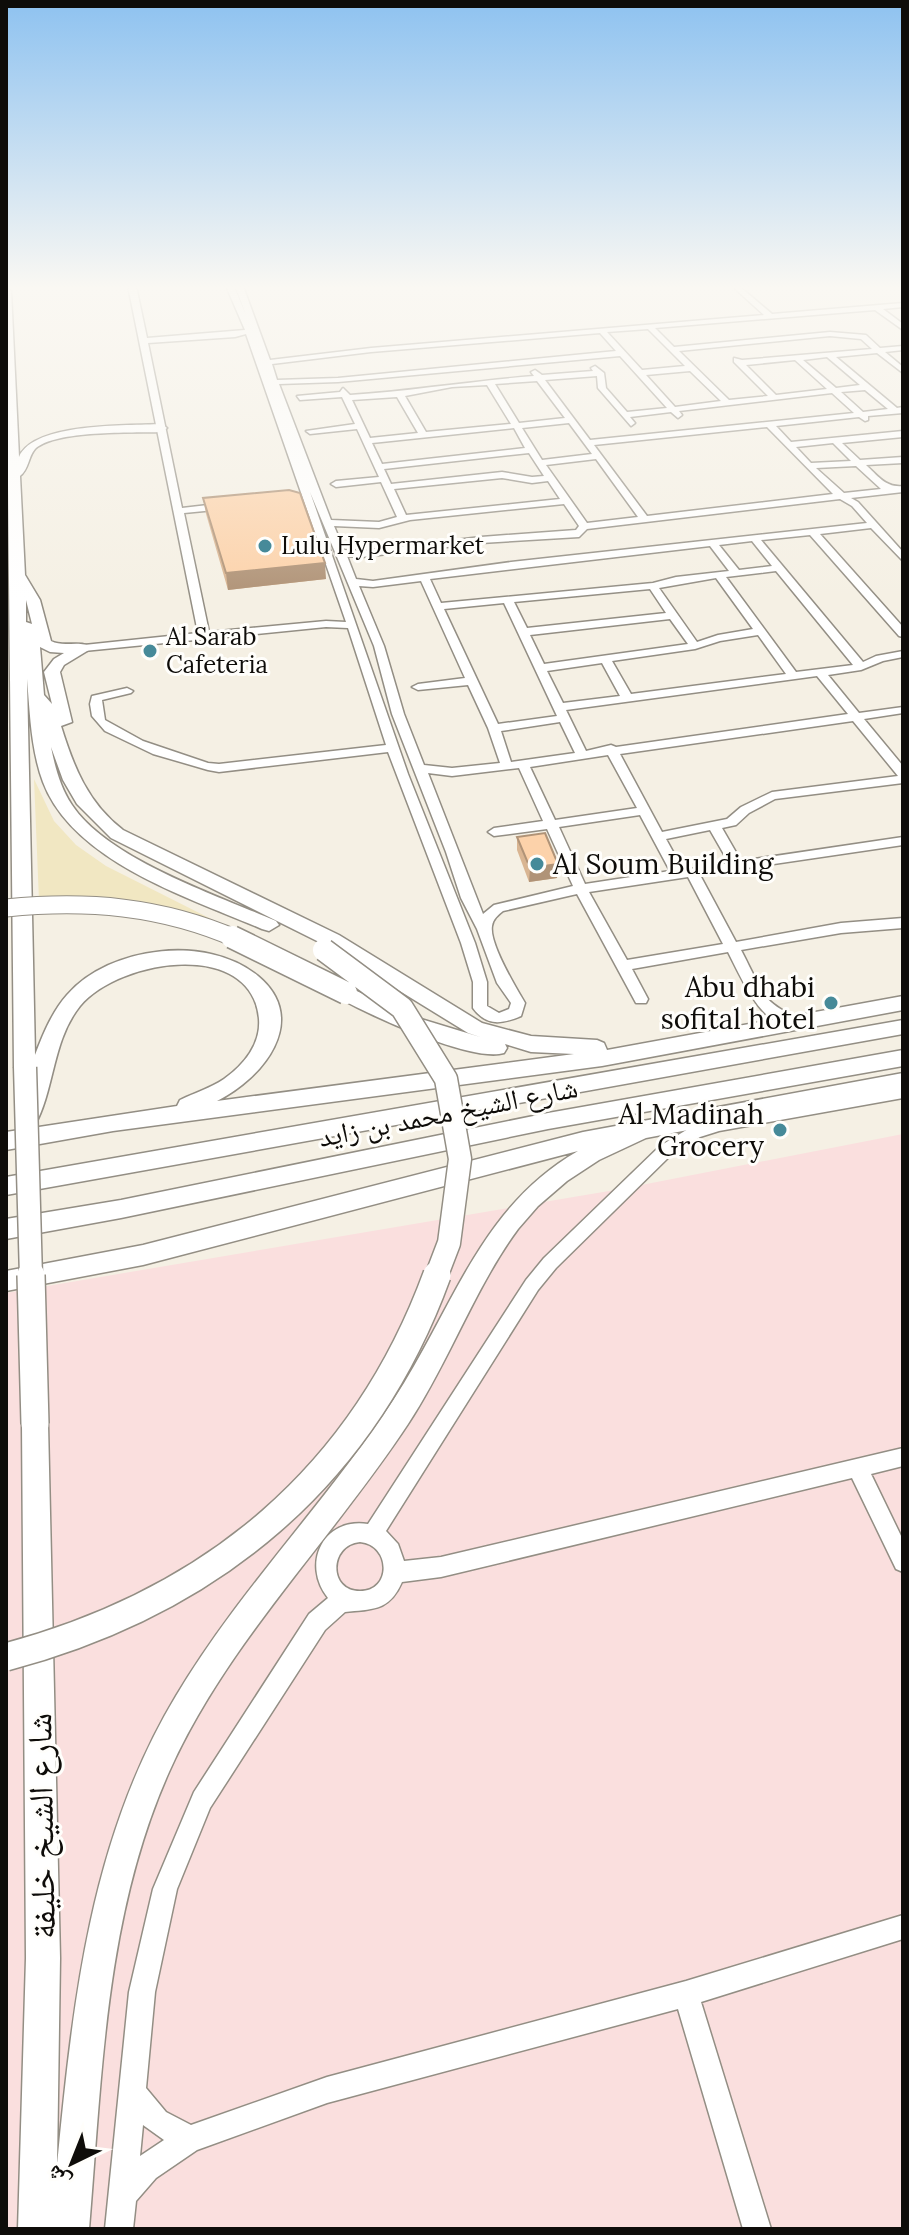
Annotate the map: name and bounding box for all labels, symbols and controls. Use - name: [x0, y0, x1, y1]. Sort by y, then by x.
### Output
- place label: Lulu Hypermarket: [281, 530, 485, 561]
- marker: Lulu Hypermarket: [256, 537, 274, 555]
- place label: Al Sarab Cafeteria: [165, 621, 268, 680]
- marker: Al Sarab Cafeteria: [141, 642, 159, 660]
- place label: Al Soum Building: [552, 846, 774, 882]
- marker: Al Soum Building: [528, 855, 546, 873]
- place label: Abu dhabi sofital hotel: [661, 969, 815, 1037]
- marker: Abu dhabi sofital hotel: [822, 994, 840, 1012]
- street label: شارع الشيخ محمد بن زايد: [315, 1069, 581, 1155]
- place label: Al Madinah Grocery: [618, 1096, 764, 1164]
- marker: Al Madinah Grocery: [771, 1121, 789, 1139]
- street label: شارع الشيخ خليفة: [17, 1713, 65, 1939]
- north arrow: [32, 2123, 112, 2203]
- text: ش: [40, 2159, 76, 2196]

